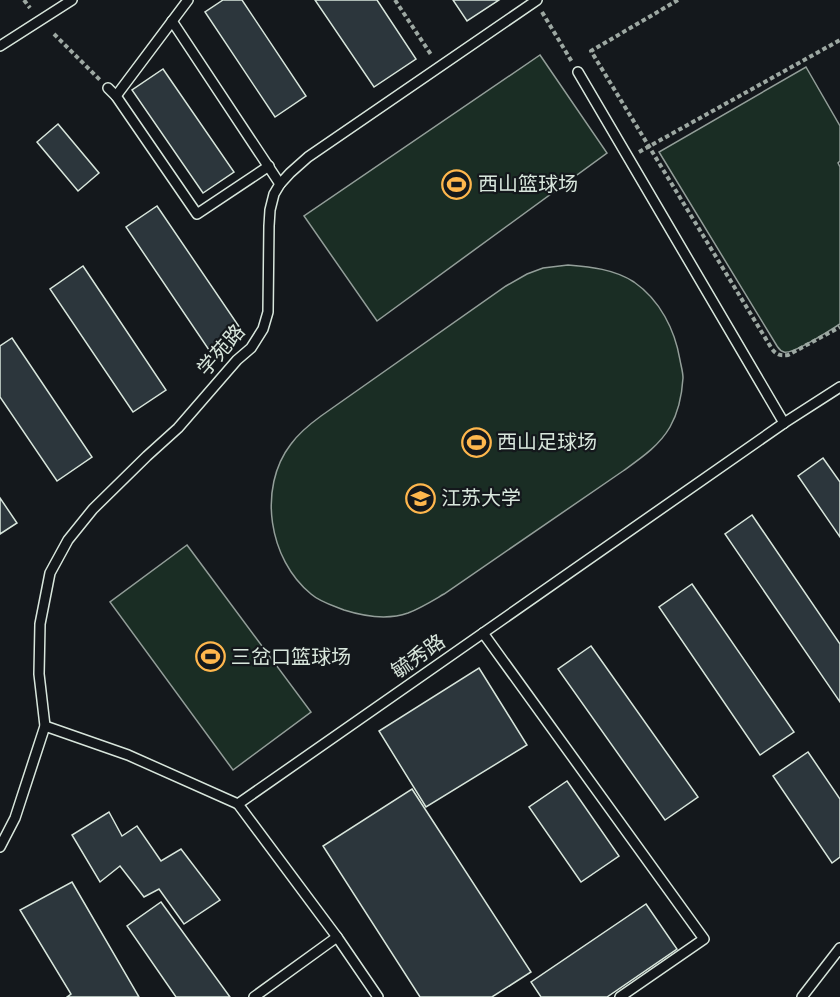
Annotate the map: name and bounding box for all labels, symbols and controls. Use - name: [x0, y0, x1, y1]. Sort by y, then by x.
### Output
- sports icon: 西山篮球场: [441, 168, 473, 200]
- place label: 西山篮球场: [478, 172, 578, 195]
- street label: 学苑路: [192, 319, 249, 380]
- sports icon: 西山足球场: [460, 426, 492, 458]
- place label: 西山足球场: [497, 430, 597, 453]
- school or university icon: 江苏大学: [404, 482, 436, 514]
- place label: 江苏大学: [441, 486, 521, 509]
- street label: 毓秀路: [387, 629, 449, 682]
- sports icon: 三岔口篮球场: [194, 641, 226, 673]
- place label: 三岔口篮球场: [231, 645, 351, 668]

